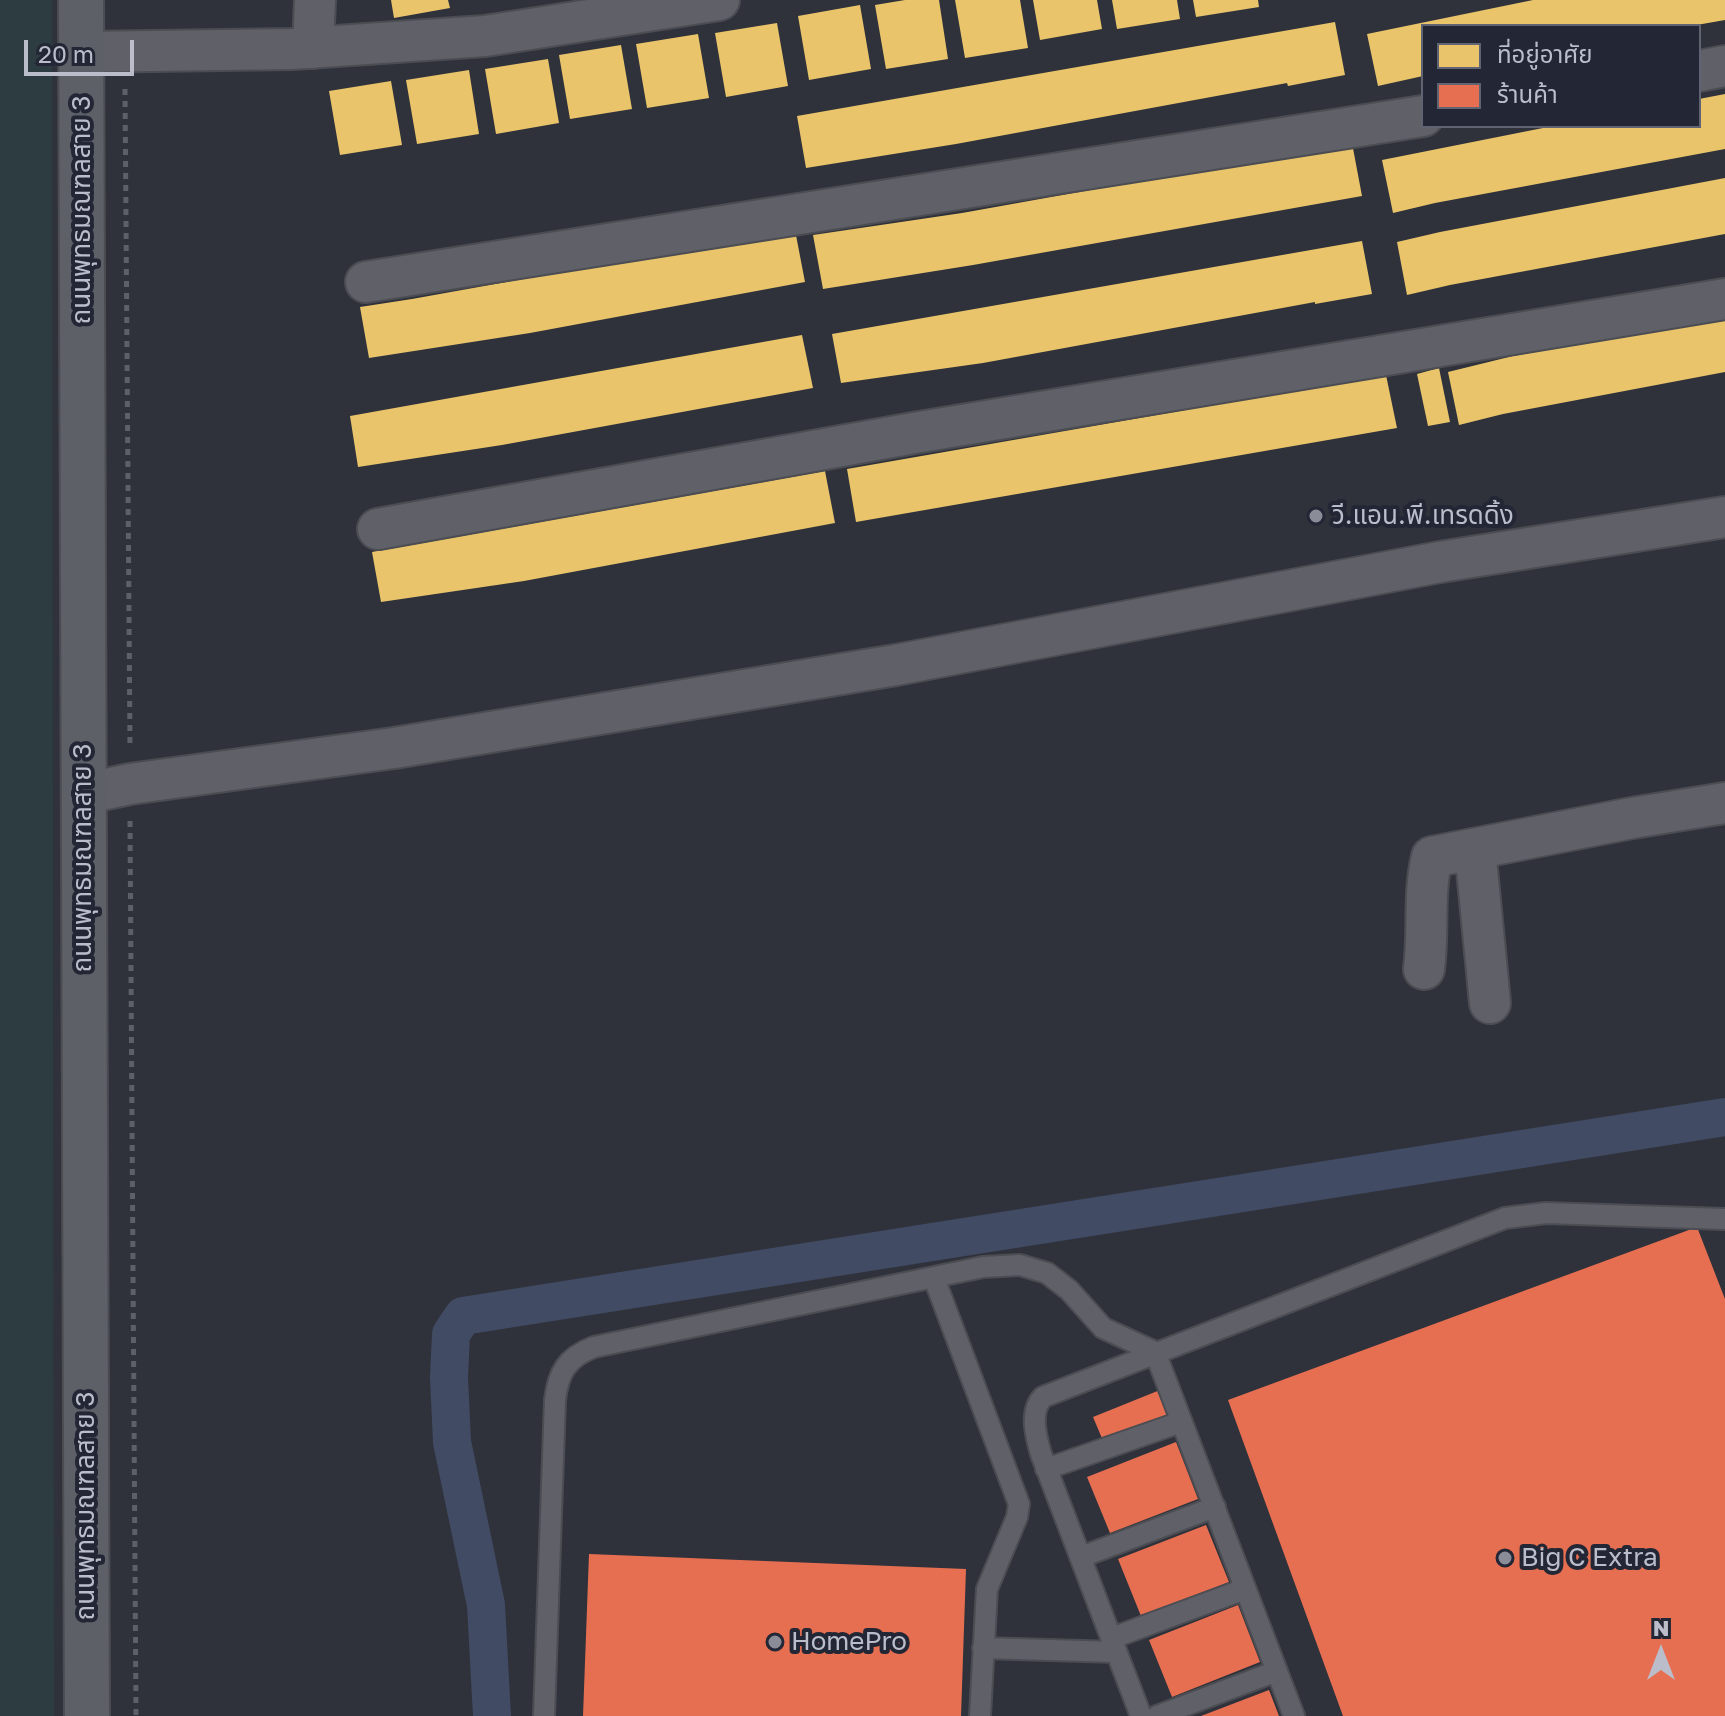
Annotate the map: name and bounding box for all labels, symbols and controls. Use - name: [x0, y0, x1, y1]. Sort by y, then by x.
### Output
- scale bar: [28, 24, 138, 74]
- legend: [1421, 24, 1701, 128]
- text: 20 m: [38, 39, 94, 68]
- text: ที่อยู่อาศัย: [1497, 39, 1593, 68]
- text: ร้านค้า: [1497, 79, 1558, 108]
- street label: ถนนพุทธมณฑลสาย 3: [66, 96, 98, 324]
- place label: วี.แอน.พี.เทรดดิ้ง: [1332, 500, 1514, 532]
- marker: วี.แอน.พี.เทรดดิ้ง: [1307, 507, 1325, 525]
- street label: ถนนพุทธมณฑลสาย 3: [67, 744, 99, 972]
- street label: ถนนพุทธมณฑลสาย 3: [70, 1392, 102, 1620]
- place label: Big C Extra: [1521, 1542, 1658, 1574]
- marker: Big C Extra: [1496, 1549, 1514, 1567]
- north arrow: [1621, 1612, 1701, 1692]
- text: N: [1653, 1614, 1669, 1641]
- place label: HomePro: [791, 1626, 907, 1658]
- marker: HomePro: [766, 1633, 784, 1651]

